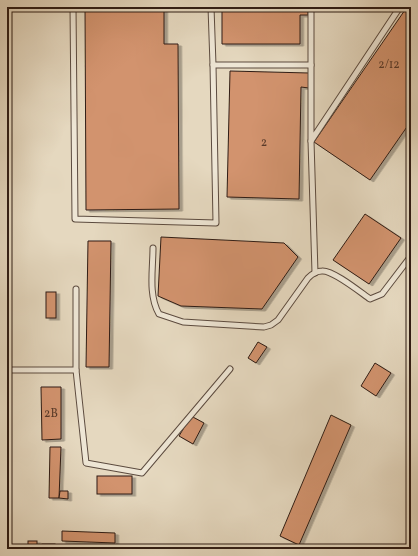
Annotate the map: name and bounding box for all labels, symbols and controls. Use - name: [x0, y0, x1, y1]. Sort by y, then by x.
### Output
- house number: 2/12: [378, 57, 400, 73]
- house number: 2: [261, 135, 267, 151]
- house number: 2В: [44, 406, 58, 422]

